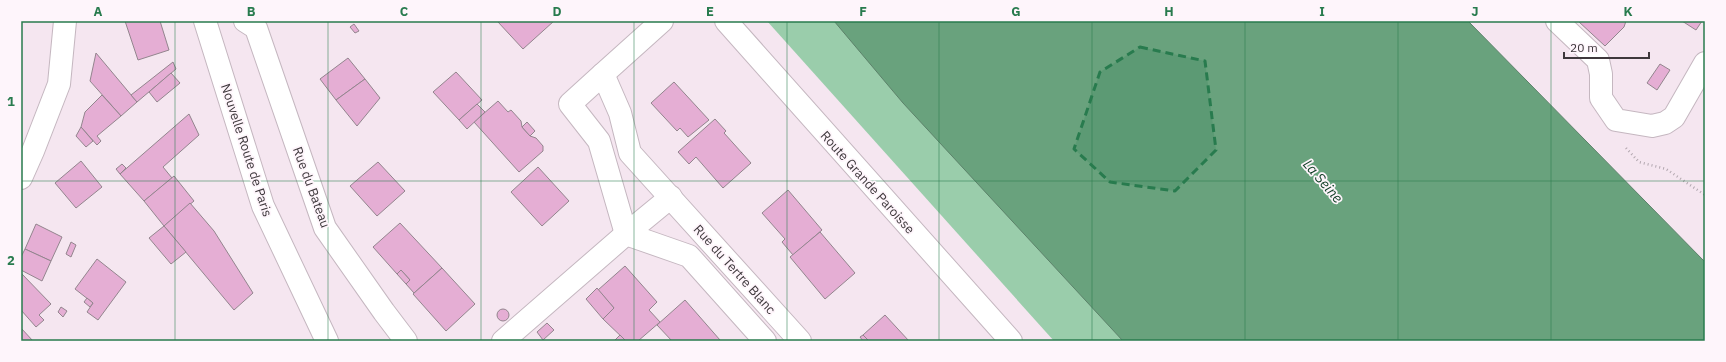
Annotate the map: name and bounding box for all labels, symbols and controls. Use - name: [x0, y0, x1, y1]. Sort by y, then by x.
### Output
- text: A: [94, 3, 103, 20]
- text: B: [247, 3, 256, 20]
- text: C: [400, 3, 409, 20]
- text: D: [552, 3, 562, 20]
- text: E: [706, 3, 714, 20]
- text: F: [859, 3, 867, 20]
- text: G: [1011, 3, 1021, 20]
- text: H: [1164, 3, 1174, 20]
- text: I: [1319, 3, 1325, 20]
- text: J: [1471, 3, 1479, 20]
- text: K: [1623, 3, 1633, 20]
- scale bar: [1564, 34, 1649, 60]
- text: 20 m: [1570, 40, 1598, 55]
- street label: Nouvelle Route de Paris: [217, 82, 276, 219]
- text: 1: [7, 93, 15, 110]
- street label: Route Grande Paroisse: [817, 127, 918, 237]
- street label: Rue du Bateau: [289, 144, 334, 230]
- water label: La Seine: [1299, 155, 1347, 207]
- street label: Rue du Tertre Blanc: [690, 221, 780, 318]
- text: 2: [7, 252, 15, 269]

